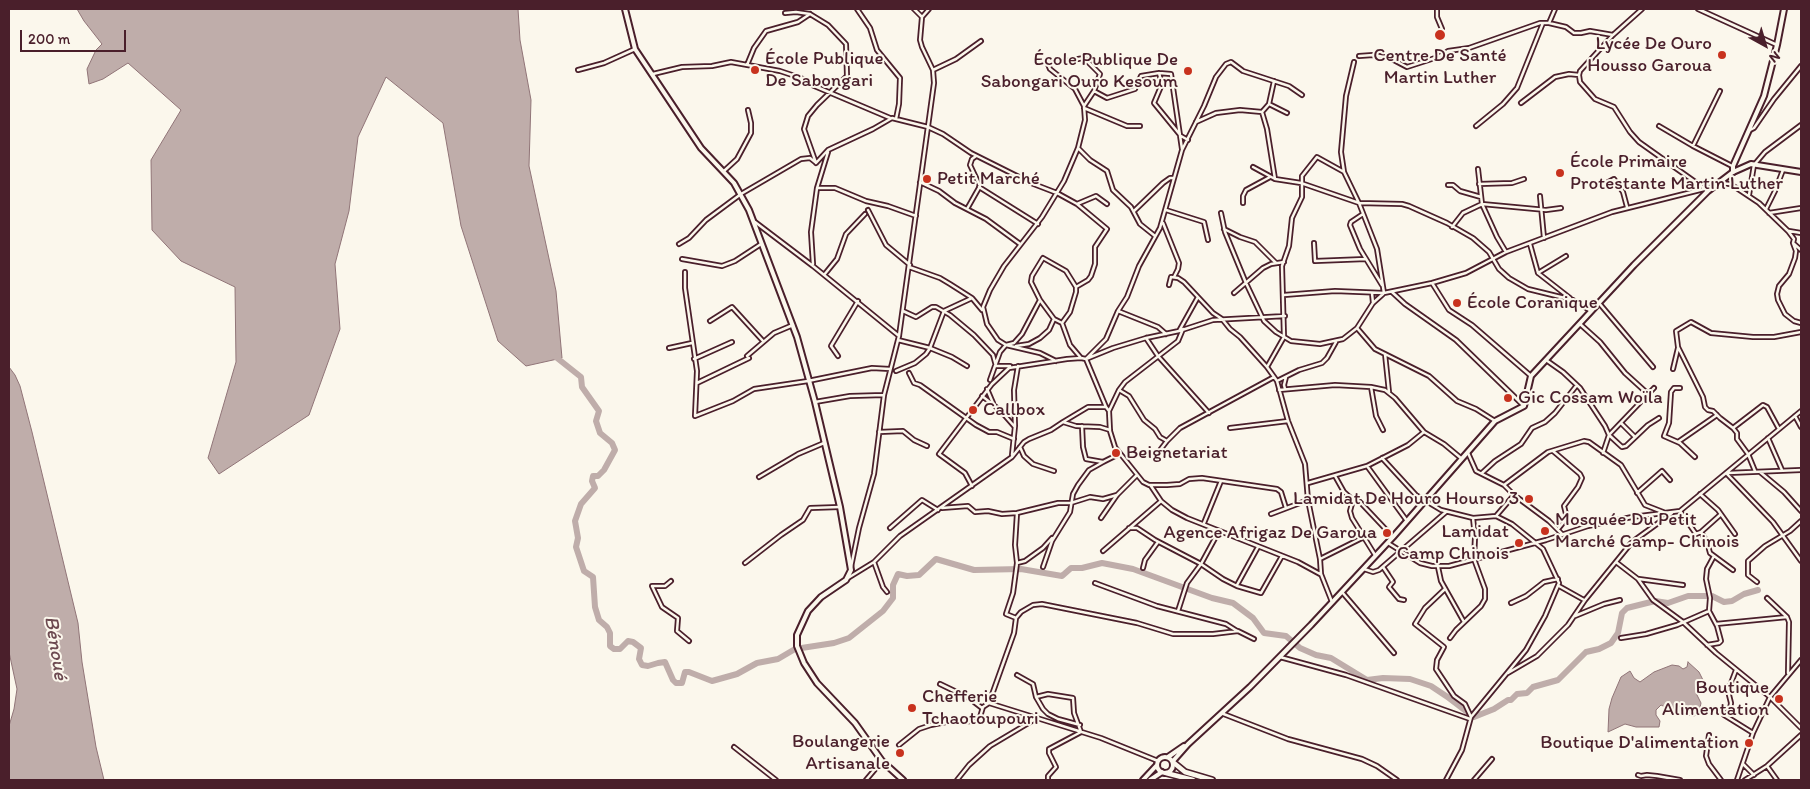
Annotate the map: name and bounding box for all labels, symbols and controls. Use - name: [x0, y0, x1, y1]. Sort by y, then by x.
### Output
- scale bar: [22, 20, 129, 52]
- north arrow: [1740, 20, 1790, 70]
- marker: Centre De Santé Martin Luther: [1433, 28, 1447, 42]
- text: 200 m: [28, 30, 70, 48]
- place label: Lycée De Ouro Housso Garoua: [1587, 33, 1712, 77]
- place label: Centre De Santé Martin Luther: [1373, 45, 1507, 89]
- text: N: [1766, 47, 1784, 67]
- place label: École Publique De Sabongari: [765, 48, 884, 92]
- place label: École Publique De Sabongari Ouro Kesoum: [981, 49, 1178, 93]
- marker: Lycée De Ouro Housso Garoua: [1716, 49, 1728, 61]
- marker: École Publique De Sabongari: [749, 64, 761, 76]
- marker: École Publique De Sabongari Ouro Kesoum: [1182, 65, 1194, 77]
- place label: École Primaire Protestante Martin Luther: [1570, 151, 1783, 195]
- marker: École Primaire Protestante Martin Luther: [1554, 167, 1566, 179]
- place label: Petit Marché: [937, 168, 1040, 190]
- marker: Petit Marché: [921, 173, 933, 185]
- place label: École Coranique: [1467, 292, 1598, 314]
- marker: École Coranique: [1451, 297, 1463, 309]
- place label: Gic Cossam Woïla: [1518, 387, 1663, 409]
- marker: Gic Cossam Woïla: [1502, 392, 1514, 404]
- place label: Callbox: [983, 399, 1045, 421]
- marker: Callbox: [967, 404, 979, 416]
- place label: Beignetariat: [1126, 442, 1228, 464]
- marker: Beignetariat: [1110, 447, 1122, 459]
- place label: Lamidat De Houro Hourso 3: [1293, 488, 1519, 510]
- marker: Lamidat De Houro Hourso 3: [1523, 493, 1535, 505]
- place label: Mosquée Du Petit Marché Camp- Chinois: [1555, 509, 1739, 553]
- place label: Lamidat Camp Chinois: [1397, 521, 1509, 565]
- place label: Agence Afrigaz De Garoua: [1164, 522, 1377, 544]
- marker: Mosquée Du Petit Marché Camp- Chinois: [1539, 525, 1551, 537]
- marker: Agence Afrigaz De Garoua: [1381, 527, 1393, 539]
- marker: Lamidat Camp Chinois: [1513, 537, 1525, 549]
- water label: Bénoué: [38, 614, 72, 682]
- place label: Boutique Alimentation: [1662, 677, 1769, 721]
- place label: Chefferie Tchaotoupouri: [922, 686, 1039, 730]
- marker: Boutique Alimentation: [1773, 693, 1785, 705]
- marker: Chefferie Tchaotoupouri: [906, 702, 918, 714]
- place label: Boulangerie Artisanale: [792, 731, 890, 775]
- place label: Boutique D'alimentation: [1540, 732, 1739, 754]
- marker: Boutique D'alimentation: [1743, 737, 1755, 749]
- marker: Boulangerie Artisanale: [894, 747, 906, 759]

